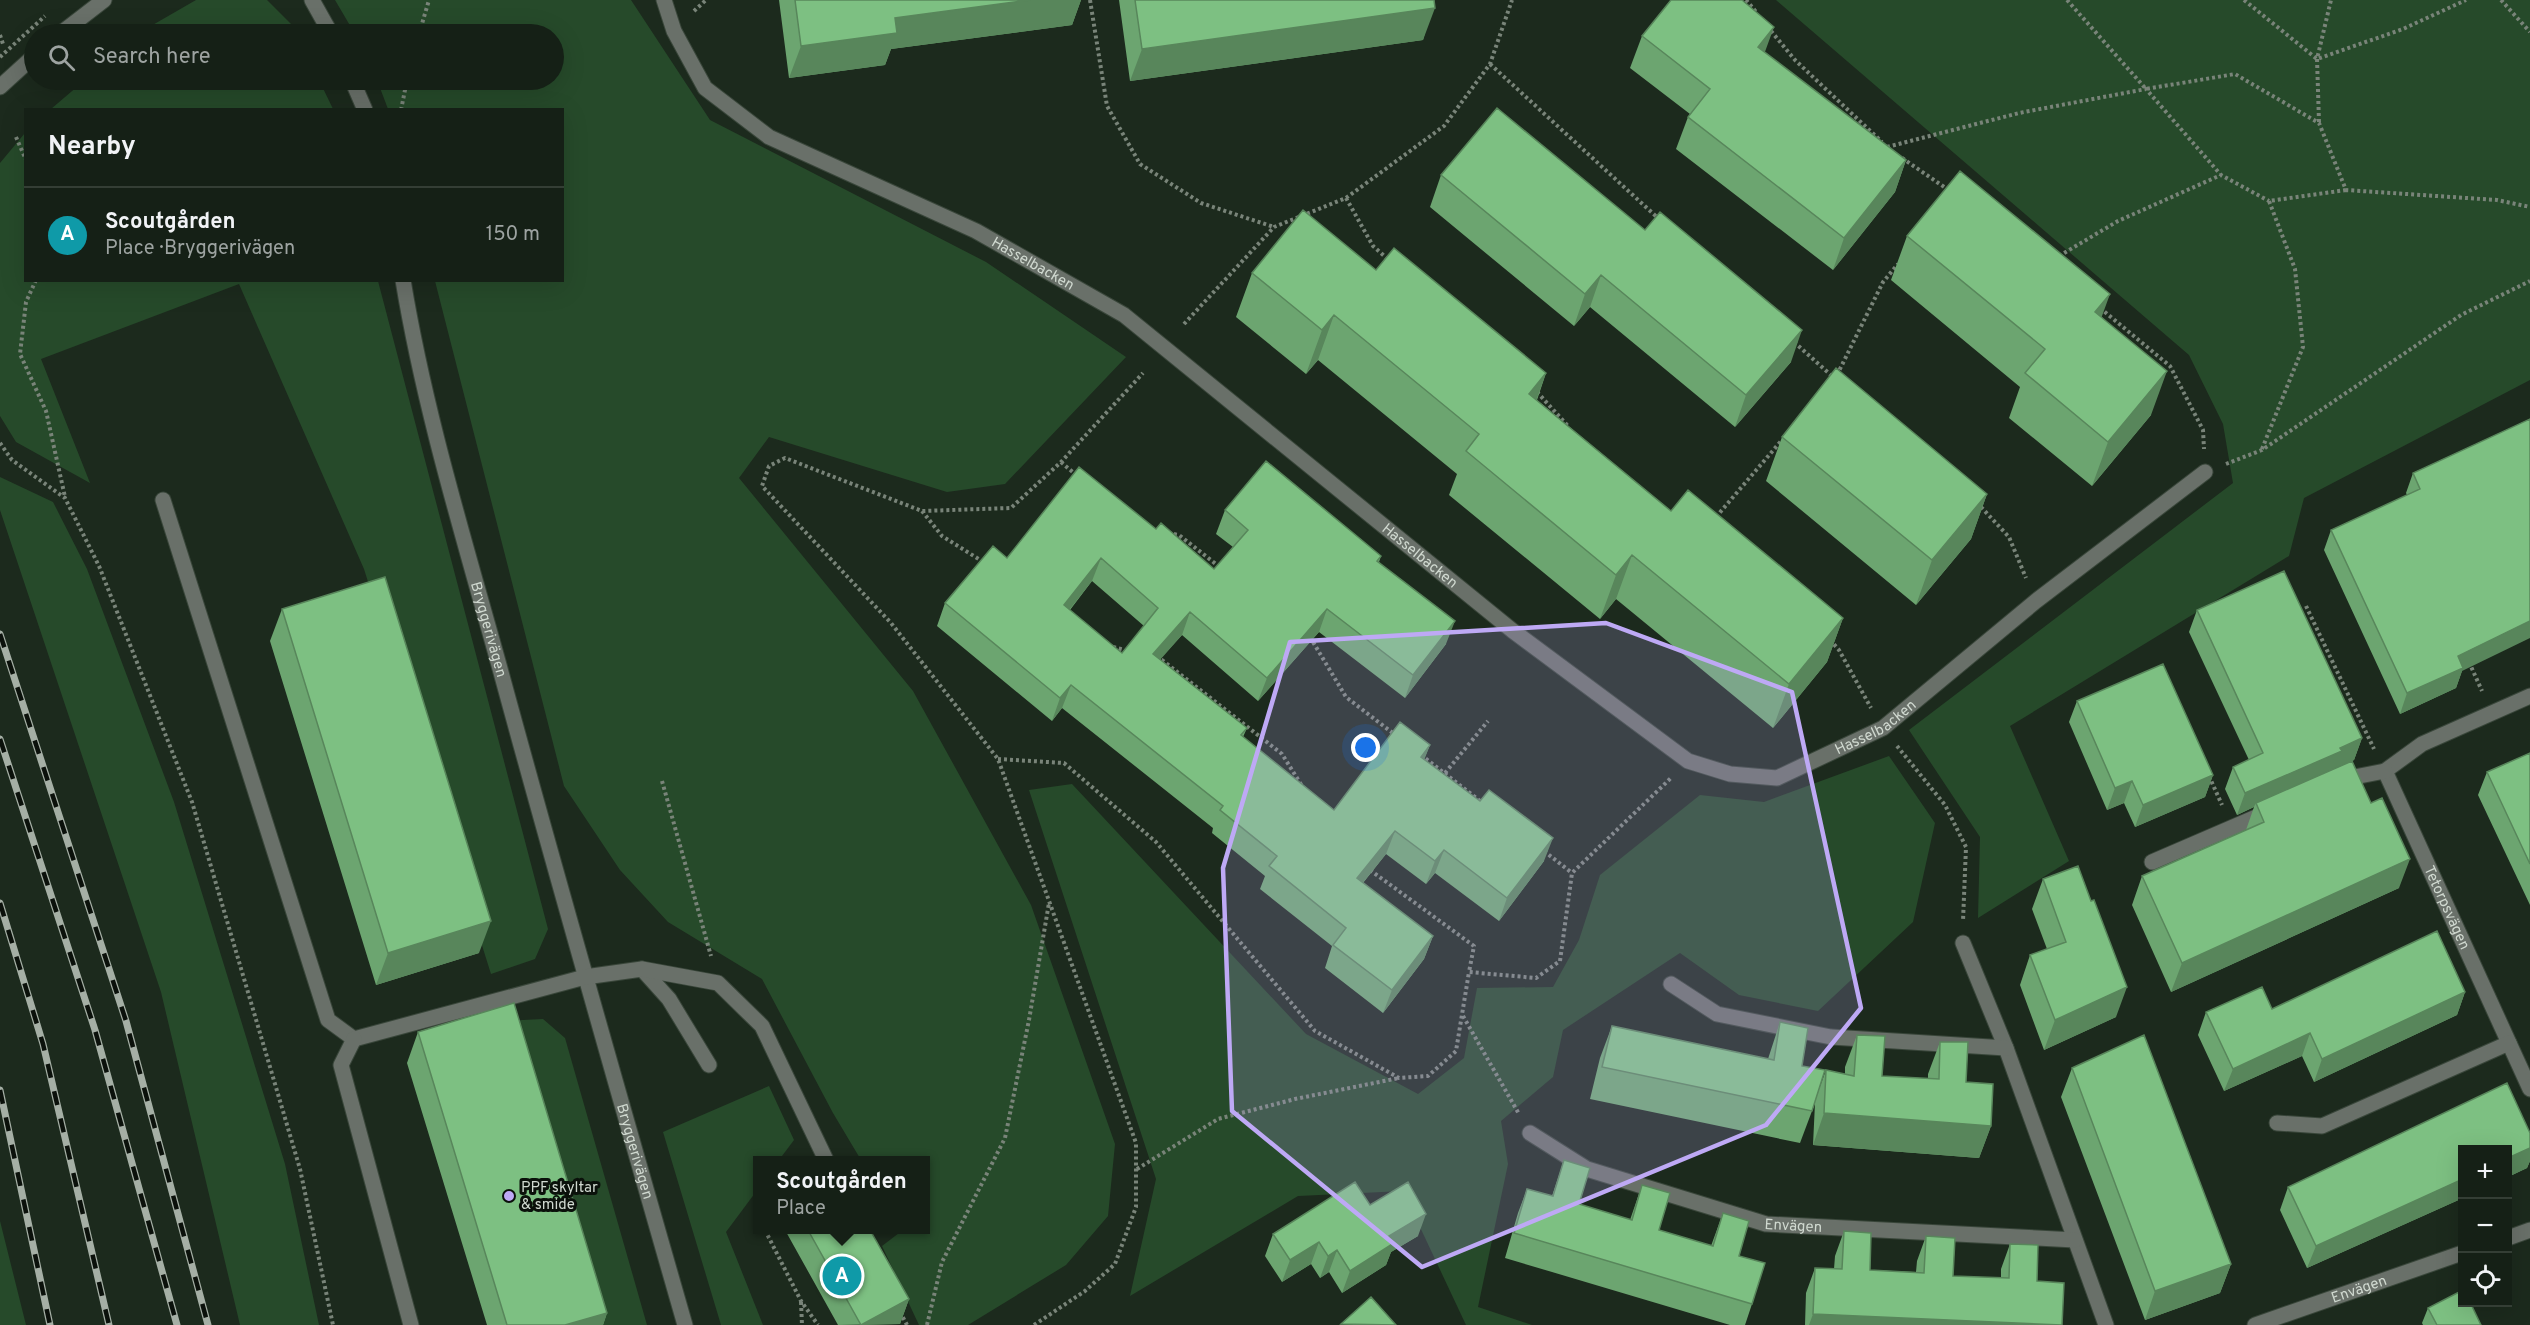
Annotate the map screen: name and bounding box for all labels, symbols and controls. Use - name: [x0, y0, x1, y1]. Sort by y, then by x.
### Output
- search box: [24, 24, 564, 90]
- icon: search: [45, 41, 78, 74]
- text: Search here: [93, 44, 211, 71]
- text: Nearby: [48, 131, 136, 164]
- text: Scoutgården: [105, 209, 236, 236]
- text: A: [60, 222, 75, 248]
- text: 150 m: [486, 222, 540, 248]
- street label: Hasselbacken: [987, 234, 1077, 296]
- text: Place · Bryggerivägen: [105, 236, 295, 262]
- street label: Hasselbacken: [1377, 520, 1461, 593]
- street label: Bryggerivägen: [465, 580, 510, 680]
- street label: Hasselbacken: [1832, 696, 1921, 760]
- your location: [1351, 733, 1380, 762]
- street label: Tetorpsvägen: [2418, 863, 2473, 953]
- street label: Bryggerivägen: [611, 1102, 656, 1202]
- map controls: [2458, 1145, 2512, 1307]
- button: +: [2458, 1145, 2512, 1199]
- popup: [753, 1156, 930, 1234]
- text: Scoutgården: [776, 1169, 907, 1196]
- place label: PPF skyltar & smide: [521, 1179, 598, 1215]
- marker: PPF skyltar & smide: [502, 1189, 516, 1203]
- text: Place: [776, 1196, 826, 1222]
- button: −: [2458, 1199, 2512, 1253]
- street label: Envägen: [1764, 1216, 1823, 1238]
- button: locate: [2458, 1253, 2512, 1307]
- pin: A: [822, 1254, 862, 1298]
- street label: Envägen: [2329, 1272, 2390, 1309]

